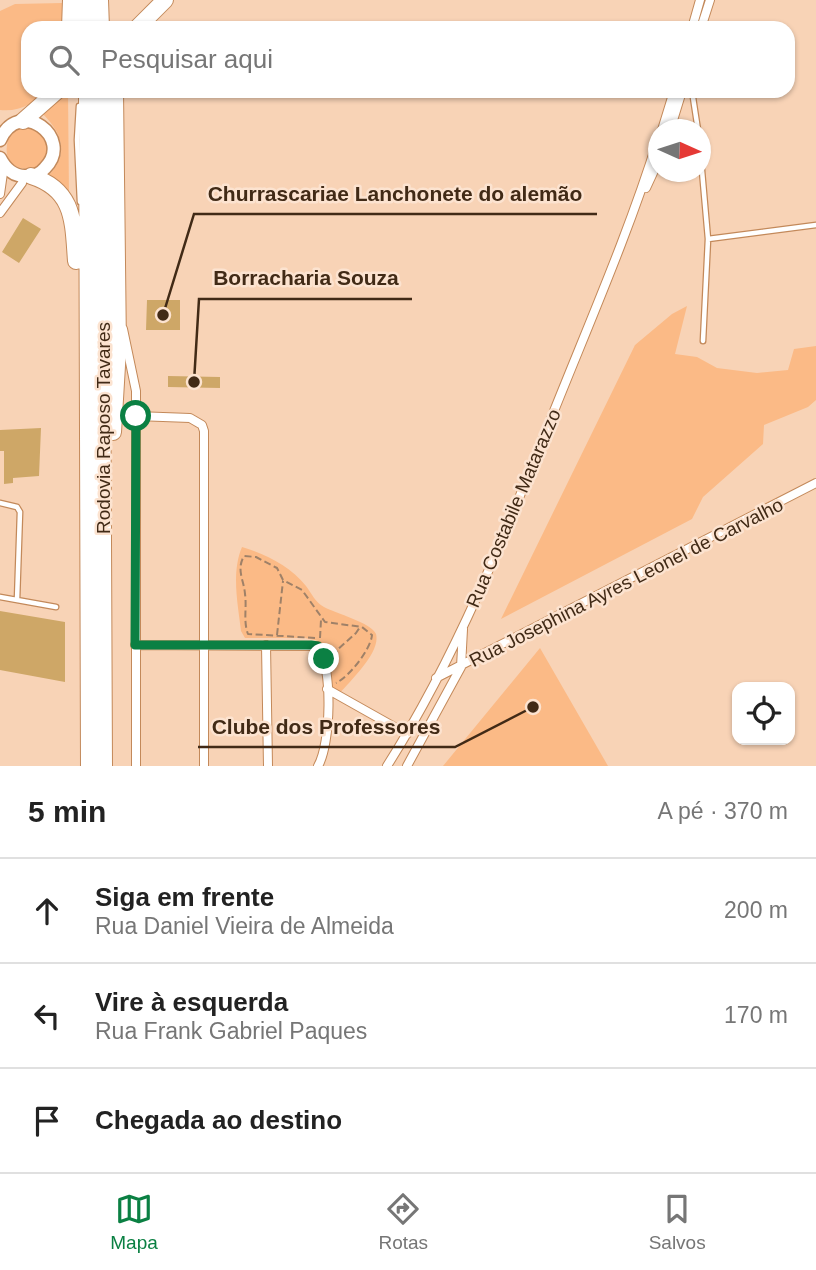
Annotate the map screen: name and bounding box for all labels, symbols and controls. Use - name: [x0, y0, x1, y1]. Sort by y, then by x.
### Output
- search box: [21, 21, 795, 98]
- icon: search: [45, 41, 83, 79]
- text: Pesquisar aqui: [101, 44, 273, 74]
- north arrow: [648, 119, 711, 182]
- callout: Churrascariae Lanchonete do alemão: [194, 172, 597, 214]
- text: Churrascariae Lanchonete do alemão: [208, 182, 582, 205]
- callout: Borracharia Souza: [199, 257, 412, 299]
- text: Borracharia Souza: [213, 266, 399, 289]
- street label: Rodovia Raposo Tavares: [93, 322, 114, 534]
- route start: [120, 400, 151, 431]
- street label: Rua Costabile Matarazzo: [462, 406, 565, 610]
- street label: Rua Josephina Ayres Leonel de Carvalho: [466, 494, 787, 671]
- route end: [308, 643, 339, 674]
- map controls: [732, 682, 795, 745]
- button: locate: [732, 682, 795, 745]
- callout: Clube dos Professores: [198, 705, 455, 747]
- text: Clube dos Professores: [212, 715, 440, 738]
- text: 5 min: [28, 795, 106, 828]
- text: A pé · 370 m: [658, 798, 788, 824]
- text: Siga em frente: [95, 882, 274, 912]
- icon: ahead: [28, 892, 66, 930]
- text: 200 m: [724, 897, 788, 923]
- text: Rua Daniel Vieira de Almeida: [95, 913, 394, 939]
- text: Vire à esquerda: [95, 987, 288, 1017]
- icon: left: [28, 997, 66, 1035]
- text: 170 m: [724, 1002, 788, 1028]
- text: Rua Frank Gabriel Paques: [95, 1018, 367, 1044]
- icon: arrive: [28, 1102, 66, 1140]
- text: Chegada ao destino: [95, 1105, 342, 1135]
- tab: Mapa: [110, 1190, 158, 1254]
- tab: Rotas: [378, 1190, 428, 1254]
- tab: Salvos: [649, 1190, 706, 1254]

